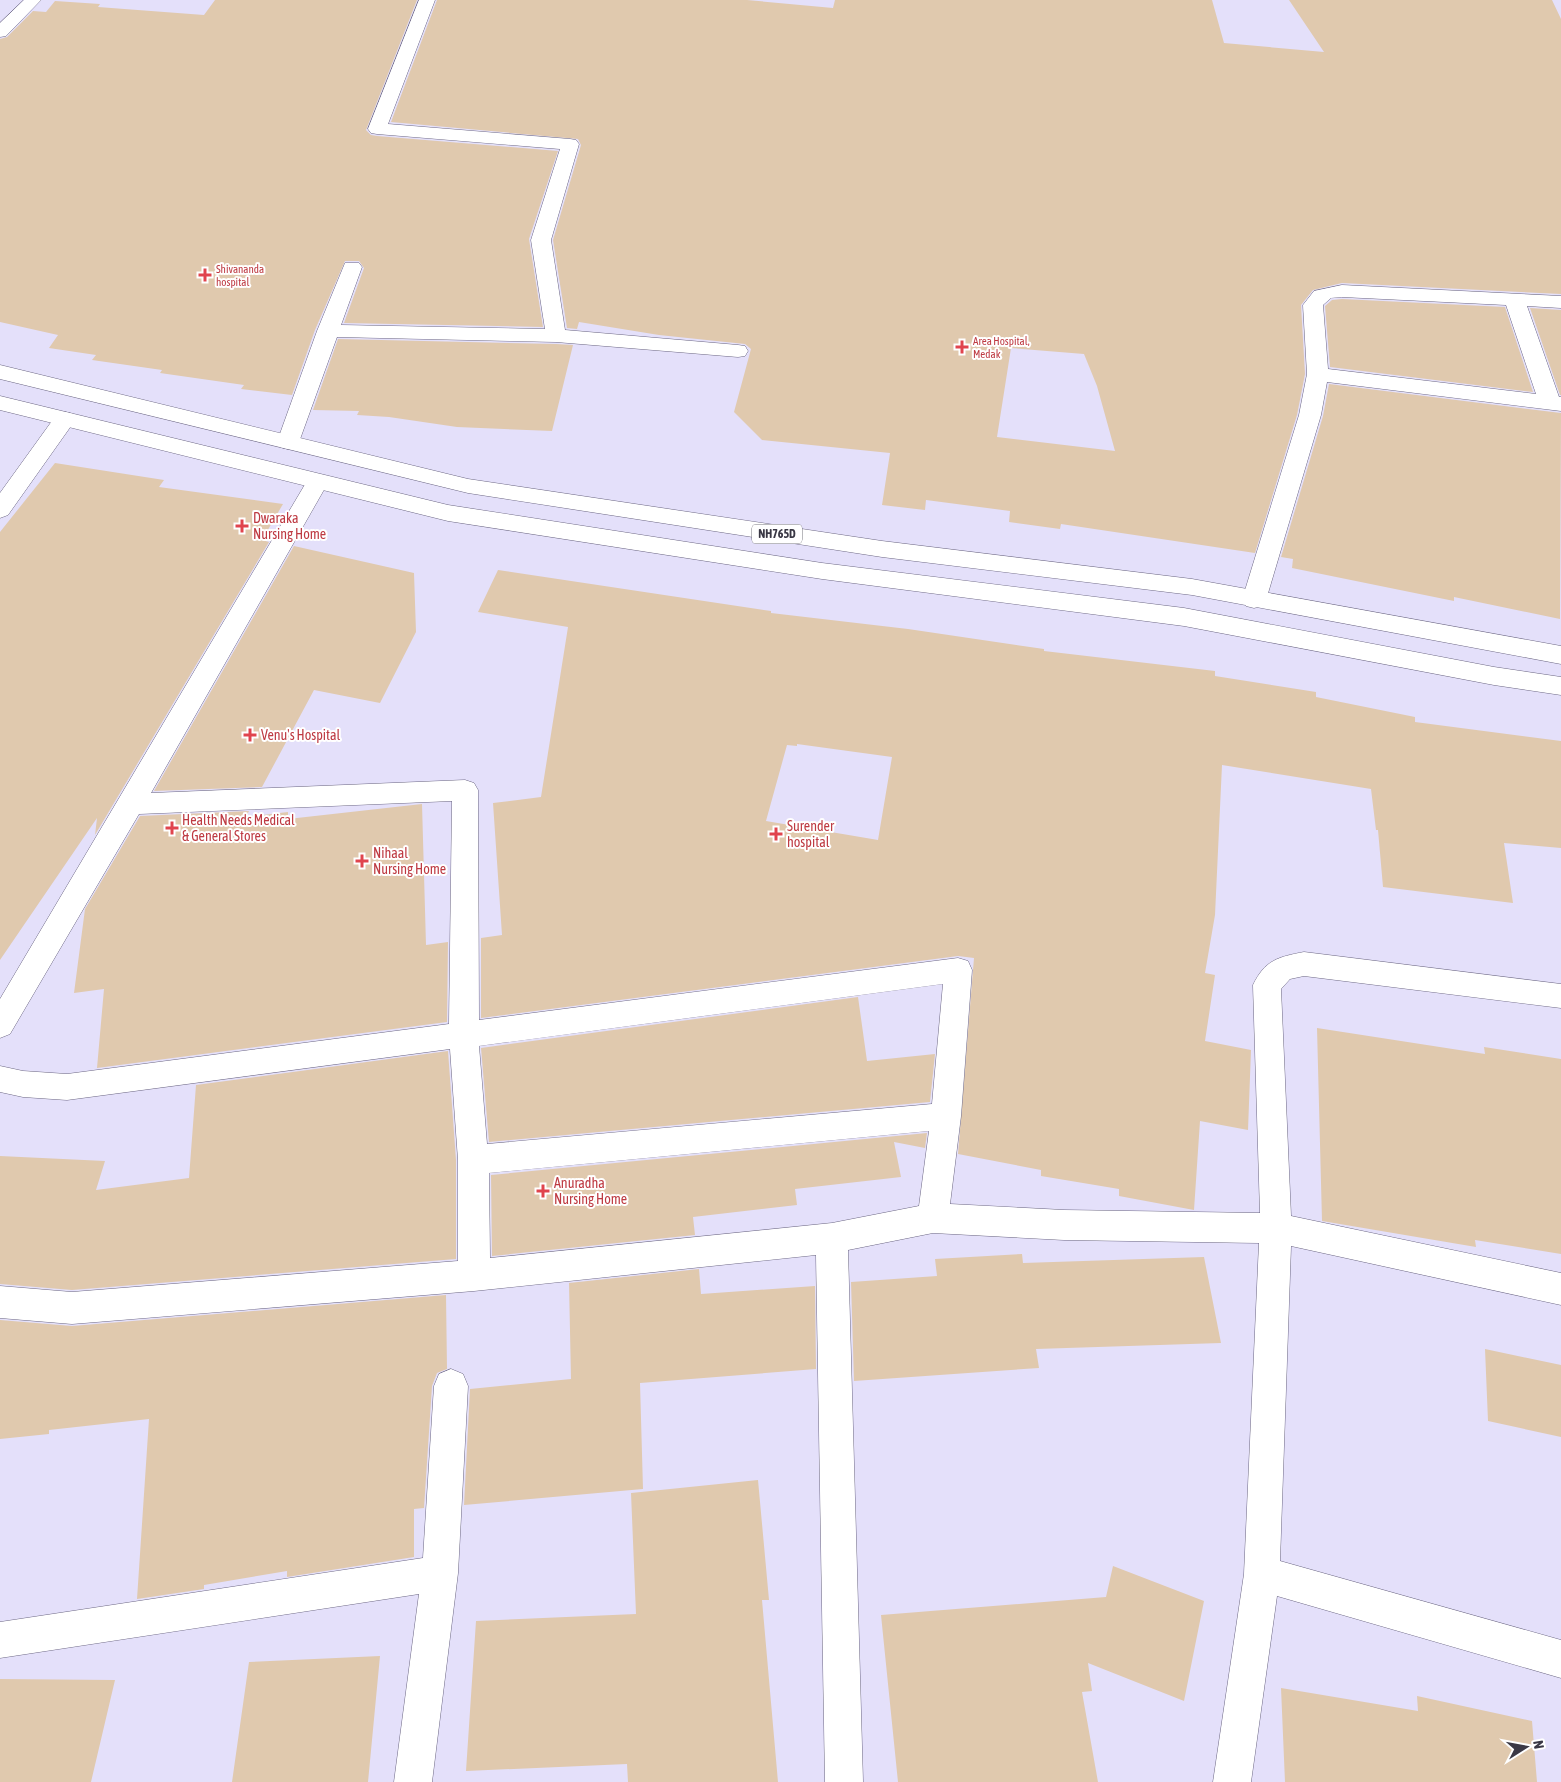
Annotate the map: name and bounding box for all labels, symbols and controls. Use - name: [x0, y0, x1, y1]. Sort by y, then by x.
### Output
- place label: Shivananda hospital: [216, 263, 264, 288]
- marker: Shivananda hospital: [198, 268, 212, 282]
- place label: Area Hospital, Medak: [973, 335, 1030, 360]
- marker: Area Hospital, Medak: [955, 340, 969, 354]
- place label: Dwaraka Nursing Home: [253, 510, 326, 542]
- marker: Dwaraka Nursing Home: [235, 519, 249, 533]
- road number: NH765D: [752, 524, 802, 544]
- place label: Venu's Hospital: [261, 727, 341, 743]
- marker: Venu's Hospital: [243, 728, 257, 742]
- place label: Health Needs Medical & General Stores: [182, 812, 295, 844]
- place label: Surender hospital: [787, 818, 835, 850]
- marker: Health Needs Medical & General Stores: [166, 822, 178, 834]
- marker: Surender hospital: [769, 827, 783, 841]
- place label: Nihaal Nursing Home: [373, 845, 446, 877]
- marker: Nihaal Nursing Home: [355, 854, 369, 868]
- place label: Anuradha Nursing Home: [554, 1175, 627, 1207]
- marker: Anuradha Nursing Home: [536, 1184, 550, 1198]
- north arrow: [1501, 1722, 1551, 1772]
- text: N: [1530, 1739, 1547, 1750]

